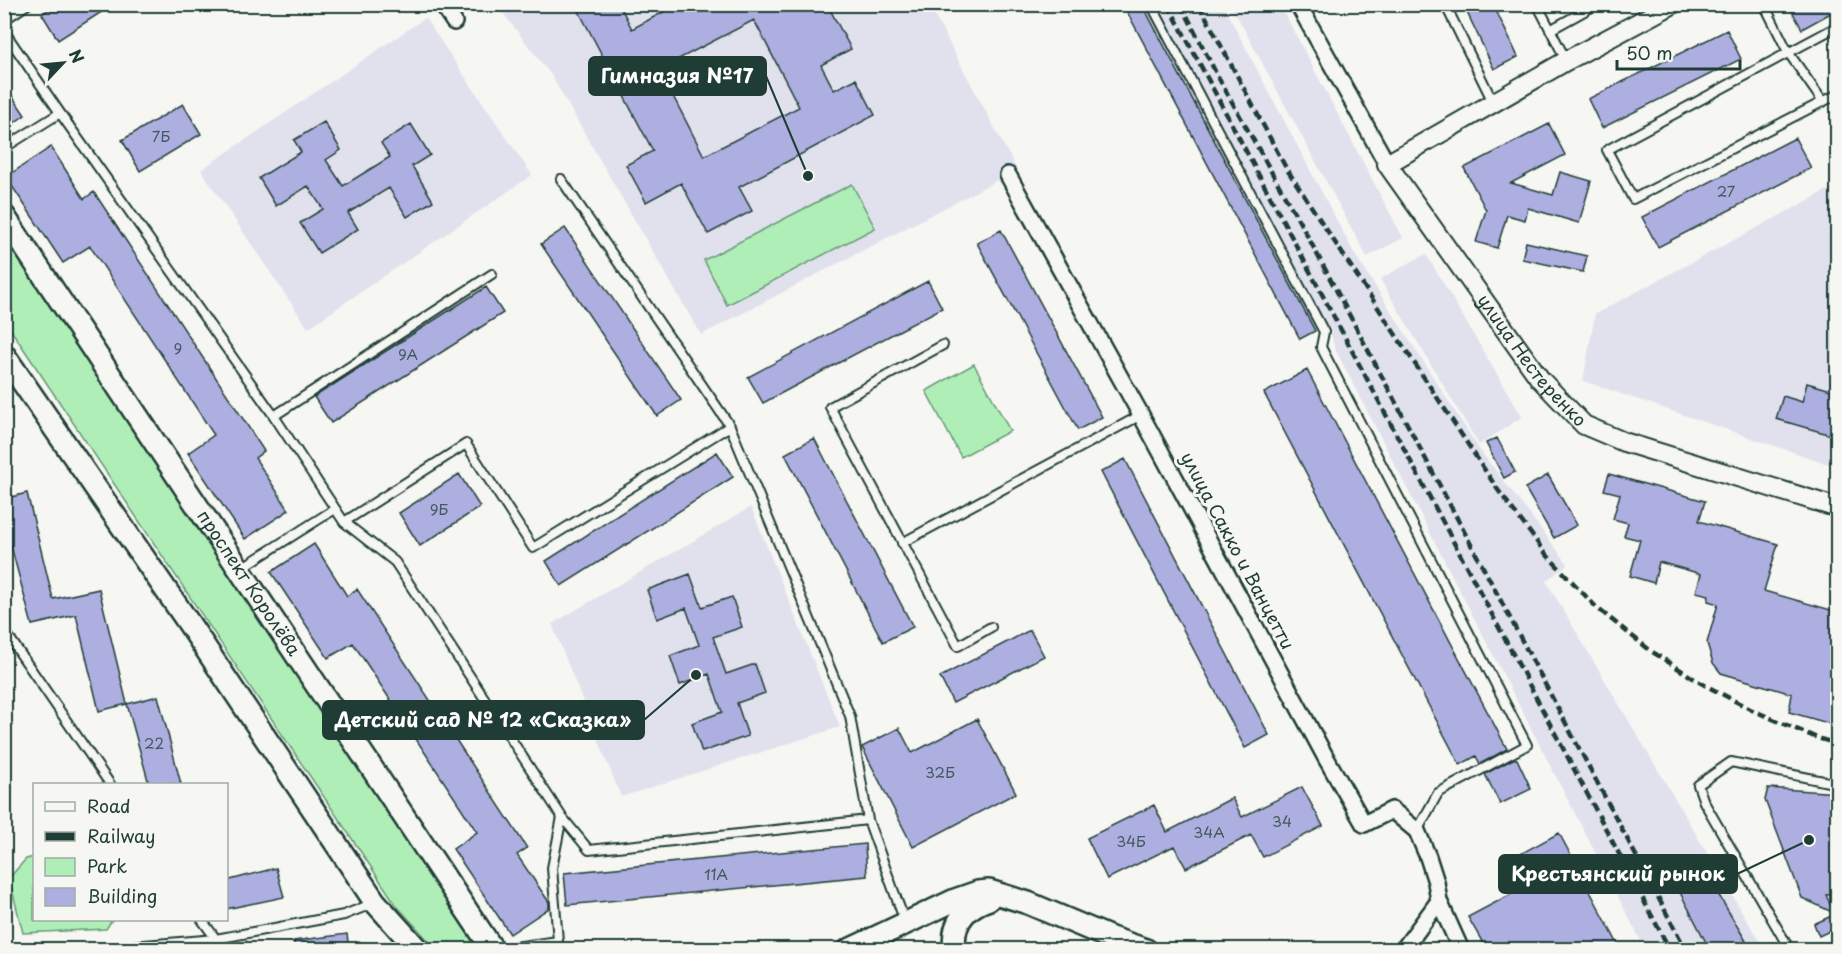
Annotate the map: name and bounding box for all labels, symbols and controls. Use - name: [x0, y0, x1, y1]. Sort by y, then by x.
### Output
- north arrow: [33, 33, 93, 93]
- scale bar: [1617, 33, 1740, 71]
- text: 50 m: [1626, 39, 1673, 66]
- text: N: [64, 45, 91, 67]
- callout: Гимназия №17: [589, 57, 766, 95]
- text: Гимназия №17: [601, 60, 754, 90]
- house number: 7Б: [152, 124, 170, 147]
- house number: 27: [1717, 179, 1736, 202]
- street label: улица Нестеренко: [1472, 288, 1594, 432]
- house number: 9: [174, 336, 182, 359]
- house number: 9А: [398, 342, 418, 365]
- street label: улица Сакко и Ванцетти: [1175, 447, 1302, 654]
- house number: 9Б: [430, 497, 449, 520]
- street label: проспект Королёва: [191, 504, 309, 661]
- callout: Детский сад № 12 «Сказка»: [323, 701, 644, 739]
- text: Детский сад № 12 «Сказка»: [334, 704, 631, 734]
- house number: 22: [144, 731, 164, 754]
- house number: 32Б: [925, 760, 955, 783]
- legend: [33, 783, 228, 921]
- text: Road: [87, 792, 131, 819]
- house number: 34: [1272, 809, 1292, 832]
- house number: 34А: [1193, 820, 1225, 843]
- text: Railway: [87, 822, 155, 849]
- house number: 34Б: [1116, 829, 1146, 852]
- text: Park: [87, 852, 127, 879]
- callout: Крестьянский рынок: [1499, 855, 1737, 893]
- text: Крестьянский рынок: [1511, 858, 1725, 888]
- house number: 11А: [704, 862, 728, 885]
- text: Building: [87, 882, 157, 909]

